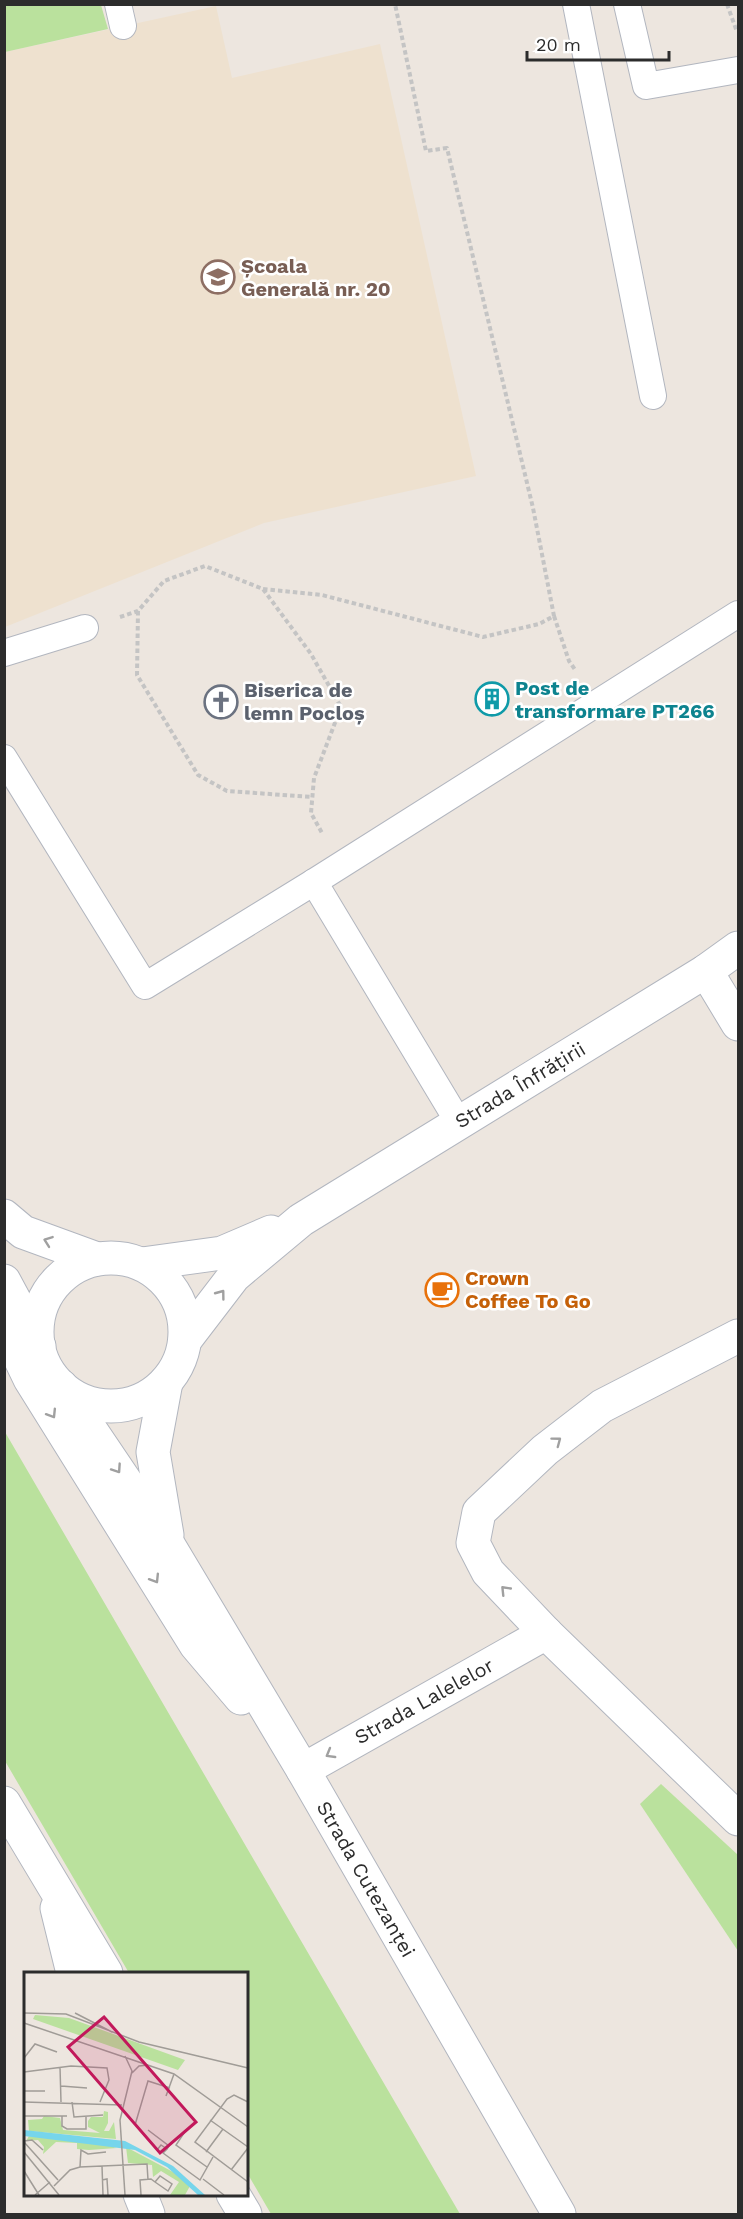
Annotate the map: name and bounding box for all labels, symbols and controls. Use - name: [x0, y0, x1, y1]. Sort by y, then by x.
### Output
- scale bar: [527, 24, 670, 62]
- text: 20 m: [536, 34, 581, 55]
- place label: Școala Generală nr. 20: [241, 254, 391, 301]
- school or university icon: Școala Generală nr. 20: [200, 259, 236, 295]
- place label: Post de transformare PT266: [515, 676, 715, 723]
- place label: Biserica de lemn Pocloș: [244, 678, 365, 725]
- building icon: Post de transformare PT266: [474, 681, 510, 717]
- church icon: Biserica de lemn Pocloș: [203, 684, 239, 720]
- street label: Strada Înfrățirii: [450, 1037, 590, 1133]
- one-way arrow: [43, 1236, 54, 1249]
- place label: Crown Coffee To Go: [465, 1266, 591, 1313]
- cafe icon: Crown Coffee To Go: [424, 1272, 460, 1308]
- one-way arrow: [213, 1289, 224, 1300]
- one-way arrow: [45, 1407, 56, 1418]
- one-way arrow: [550, 1437, 561, 1448]
- one-way arrow: [110, 1463, 121, 1474]
- one-way arrow: [148, 1573, 160, 1583]
- one-way arrow: [502, 1587, 513, 1598]
- street label: Strada Lalelelor: [350, 1653, 498, 1749]
- one-way arrow: [326, 1747, 336, 1758]
- street label: Strada Cutezanței: [312, 1797, 420, 1961]
- inset map: [24, 1972, 248, 2195]

